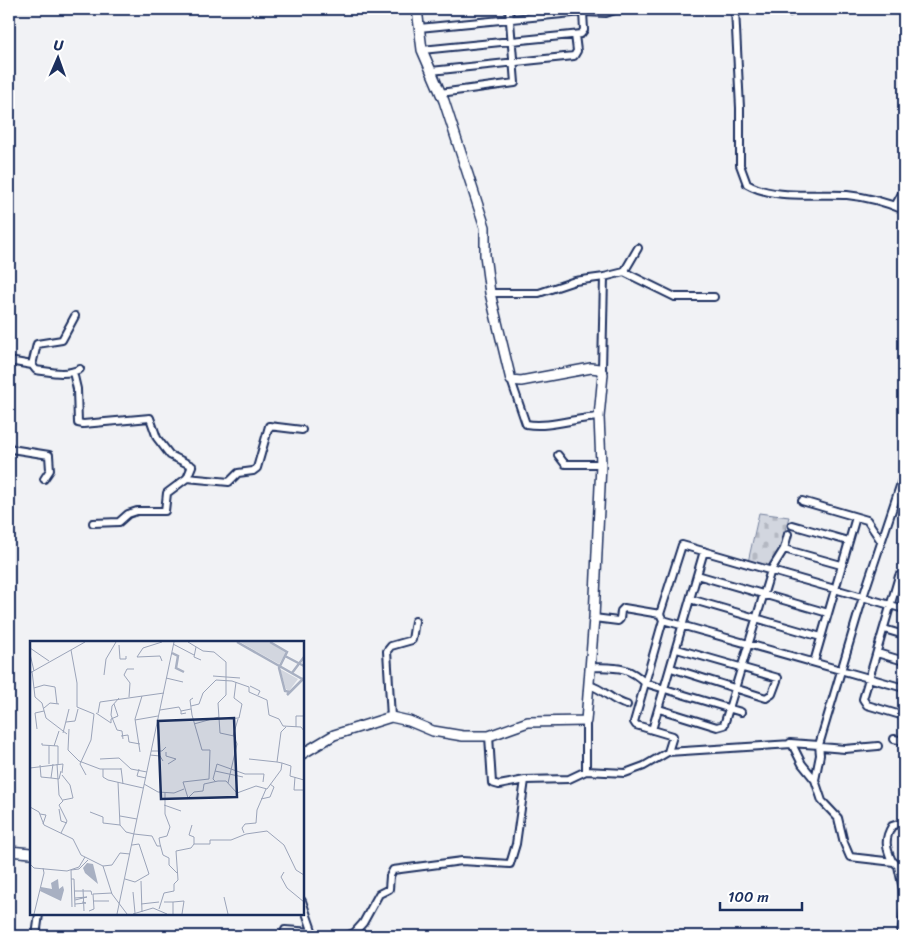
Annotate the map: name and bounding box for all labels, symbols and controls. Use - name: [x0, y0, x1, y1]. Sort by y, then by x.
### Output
- north arrow: [32, 32, 82, 82]
- text: U: [53, 33, 64, 58]
- inset map: [30, 641, 304, 915]
- scale bar: [720, 880, 803, 912]
- text: 100 m: [728, 884, 769, 910]

